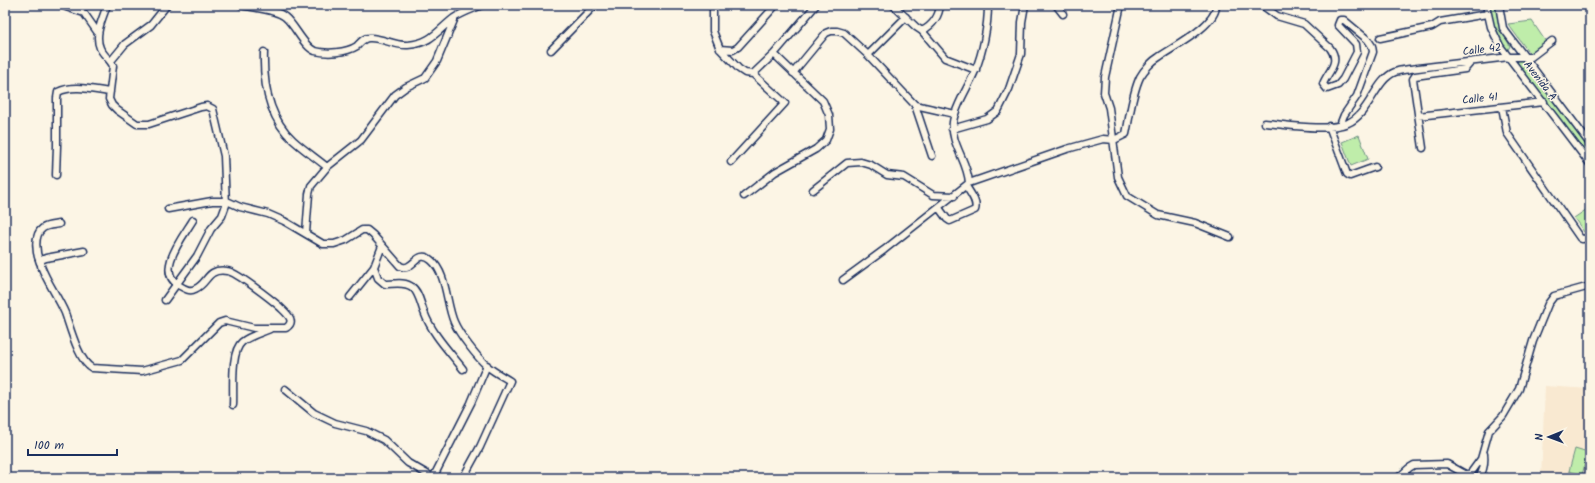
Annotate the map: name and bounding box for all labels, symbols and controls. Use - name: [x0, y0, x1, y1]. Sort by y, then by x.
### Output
- street label: Calle 42: [1462, 39, 1502, 61]
- street label: Avenida A: [1519, 57, 1562, 105]
- street label: Calle 41: [1461, 88, 1499, 110]
- north arrow: [1529, 417, 1569, 457]
- scale bar: [28, 431, 117, 457]
- text: N: [1531, 433, 1549, 441]
- text: 100 m: [34, 436, 65, 455]

